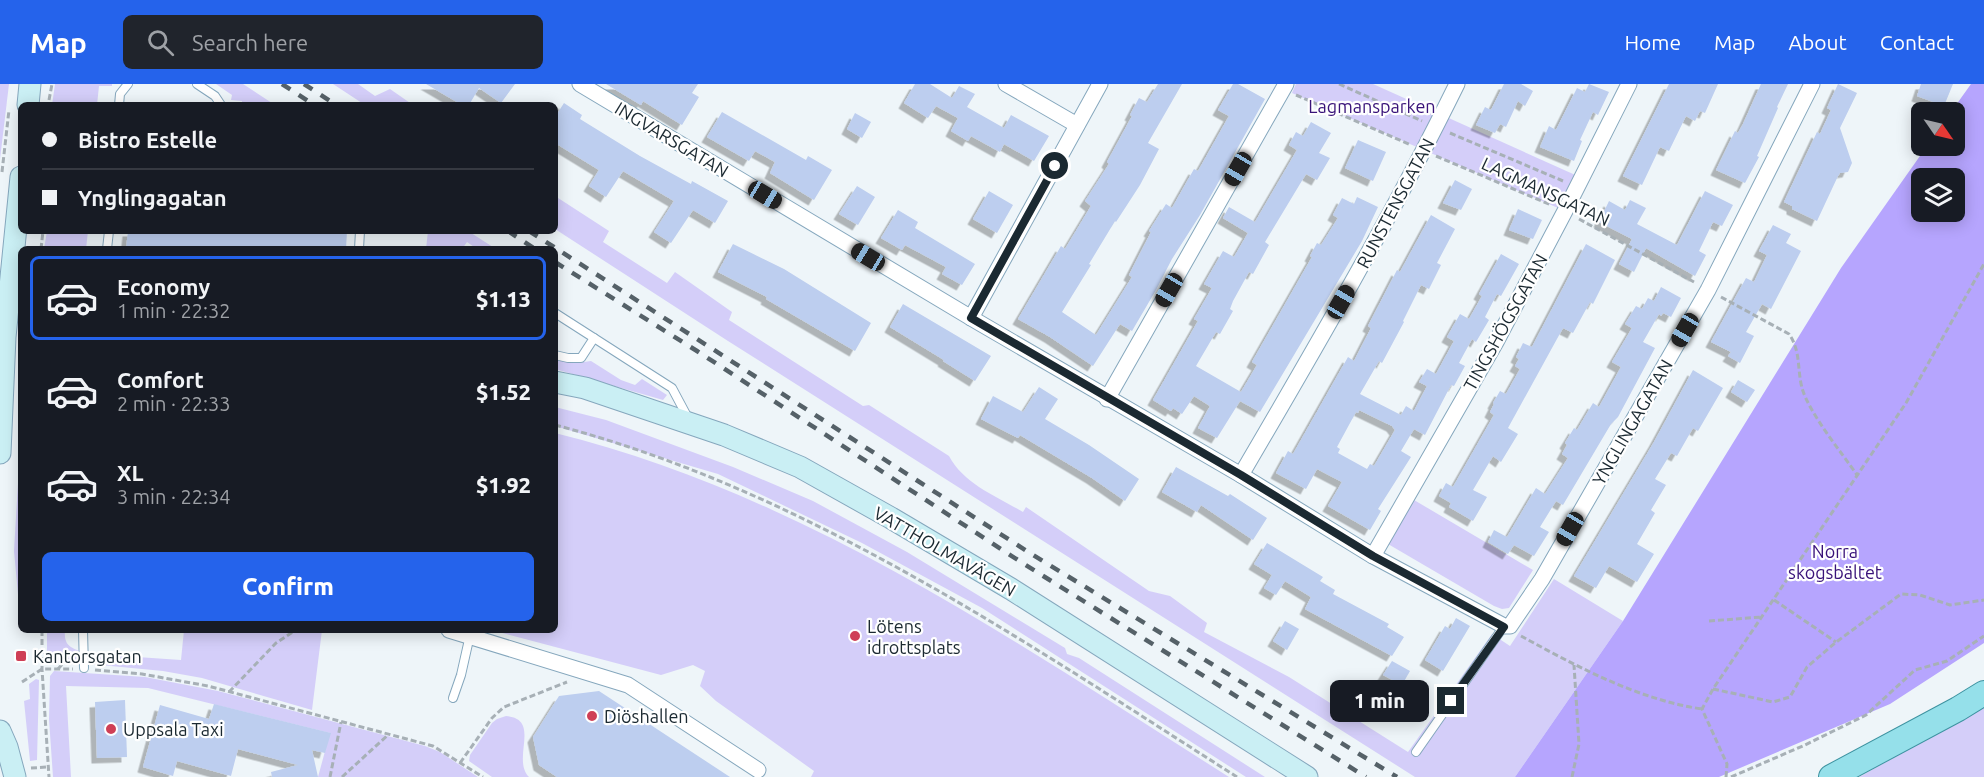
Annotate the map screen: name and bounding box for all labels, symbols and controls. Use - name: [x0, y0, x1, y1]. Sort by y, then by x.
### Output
- search box: [123, 15, 543, 69]
- icon: search: [144, 26, 177, 59]
- text: Map: [30, 27, 87, 58]
- text: Search here: [192, 30, 308, 55]
- text: Home: [1624, 30, 1681, 54]
- text: Map: [1714, 30, 1755, 54]
- text: About: [1788, 30, 1847, 54]
- text: Contact: [1880, 30, 1954, 54]
- park label: Lagmansparken: [1308, 96, 1436, 116]
- street label: INGVARSGATAN: [612, 97, 732, 181]
- north arrow: [1911, 102, 1965, 156]
- map controls: [1911, 102, 1965, 222]
- text: Bistro Estelle: [78, 127, 217, 152]
- street label: RUNSTENSGATAN: [1352, 135, 1438, 271]
- car: [1221, 149, 1255, 189]
- route start: [1041, 152, 1068, 179]
- street label: LAGMANSGATAN: [1479, 153, 1613, 229]
- button: layers: [1911, 168, 1965, 222]
- car: [745, 178, 785, 212]
- text: Ynglingagatan: [78, 185, 227, 210]
- car: [848, 240, 888, 274]
- street label: TINGSHÖGSGATAN: [1459, 250, 1551, 394]
- car: [1152, 270, 1186, 310]
- icon: car: [45, 271, 99, 325]
- text: Economy: [117, 274, 210, 299]
- car: [1324, 282, 1358, 322]
- text: $1.13: [476, 286, 531, 311]
- text: 1 min · 22:32: [117, 299, 231, 322]
- car: [1668, 310, 1702, 350]
- street label: YNGLINGAGATAN: [1588, 356, 1676, 488]
- icon: car: [45, 364, 99, 418]
- text: Comfort: [117, 367, 204, 392]
- text: $1.52: [476, 379, 531, 404]
- text: 2 min · 22:33: [117, 392, 231, 415]
- icon: car: [45, 457, 99, 511]
- text: XL: [117, 460, 144, 485]
- text: $1.92: [476, 472, 531, 497]
- text: 3 min · 22:34: [117, 485, 231, 508]
- street label: VATTHOLMAVÄGEN: [870, 502, 1020, 600]
- car: [1553, 509, 1587, 549]
- park label: Norra skogsbältet: [1788, 541, 1882, 582]
- button: Confirm: [42, 552, 534, 621]
- place label: Lötens idrottsplats: [867, 616, 961, 657]
- marker: Lötens idrottsplats: [848, 629, 862, 643]
- place label: Kantorsgatan: [33, 646, 142, 666]
- marker: Kantorsgatan: [14, 649, 28, 663]
- callout: 1 min: [1331, 680, 1430, 722]
- route end: [1437, 687, 1464, 714]
- text: 1 min: [1354, 689, 1405, 712]
- place label: Diöshallen: [604, 706, 689, 726]
- marker: Diöshallen: [585, 709, 599, 723]
- place label: Uppsala Taxi: [123, 719, 224, 739]
- marker: Uppsala Taxi: [104, 722, 118, 736]

